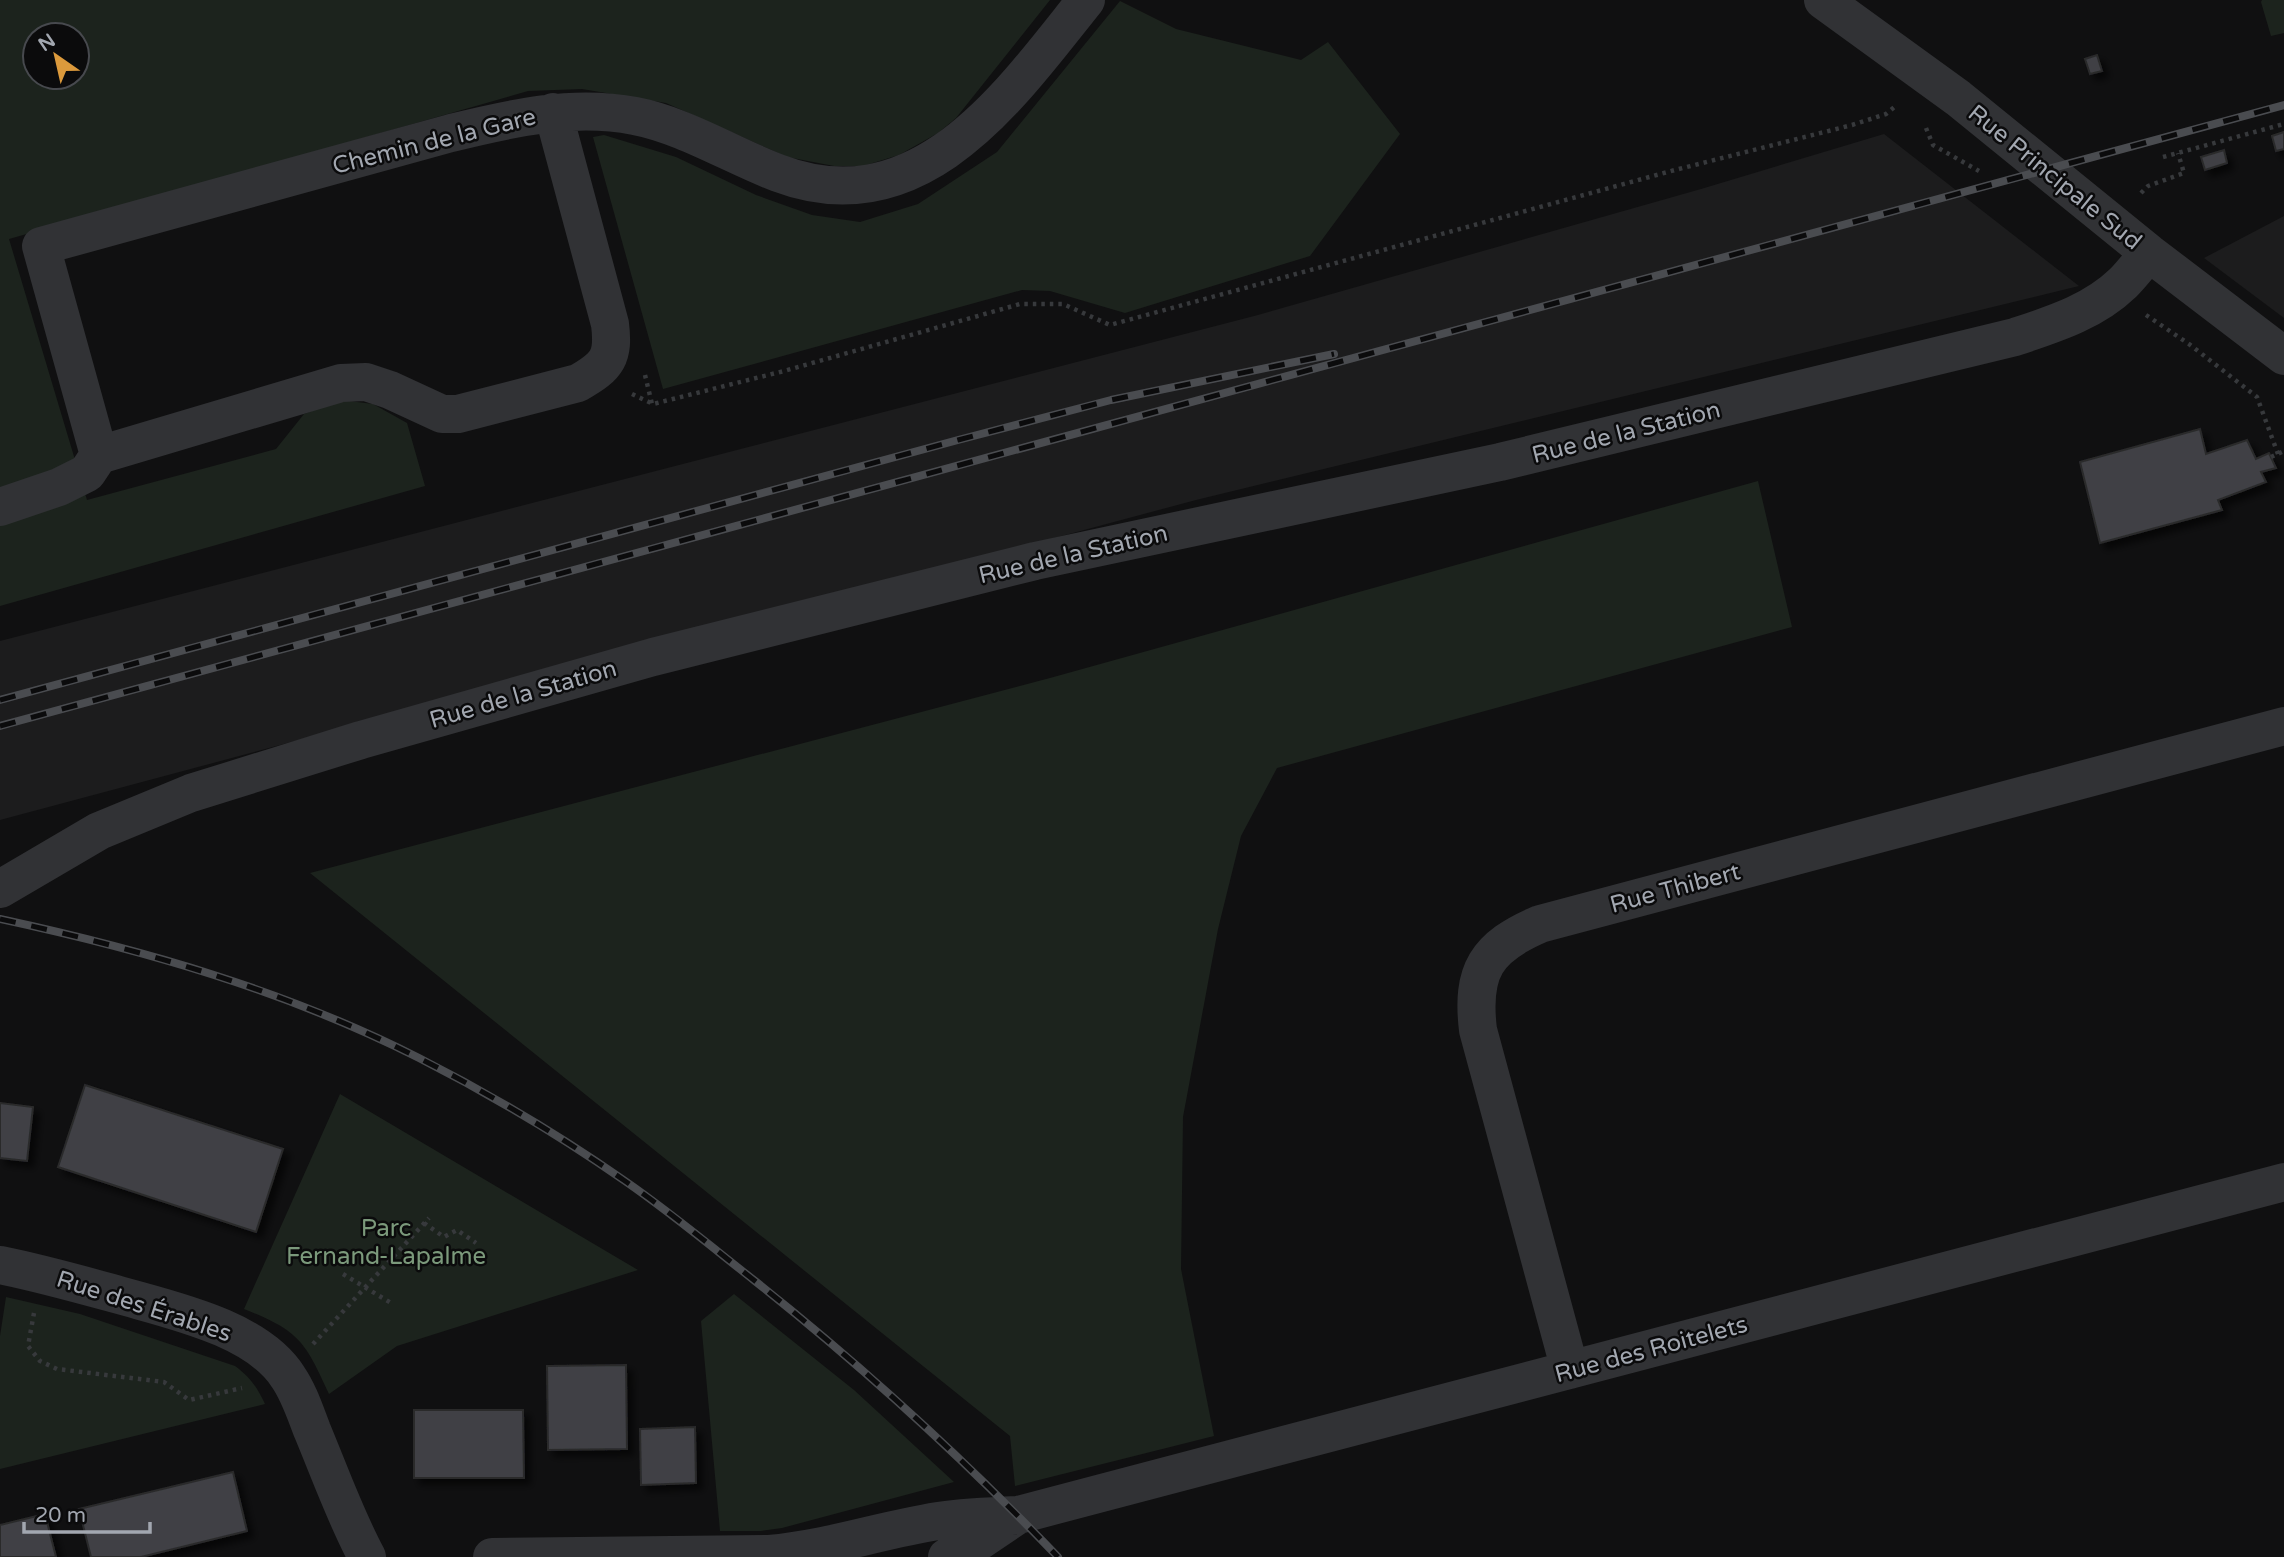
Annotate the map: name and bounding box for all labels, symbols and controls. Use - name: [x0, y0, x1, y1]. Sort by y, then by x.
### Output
- north arrow: [21, 21, 91, 91]
- text: N: [35, 29, 60, 56]
- street label: Rue Principale Sud: [1962, 99, 2147, 256]
- street label: Chemin de la Gare: [329, 102, 539, 181]
- street label: Rue de la Station: [1529, 395, 1723, 470]
- street label: Rue de la Station: [976, 519, 1170, 590]
- street label: Rue de la Station: [426, 654, 620, 735]
- street label: Rue Thibert: [1607, 857, 1743, 920]
- park label: Parc Fernand-Lapalme: [286, 1214, 486, 1271]
- street label: Rue des Érables: [53, 1264, 235, 1348]
- street label: Rue des Roitelets: [1552, 1310, 1751, 1389]
- scale bar: [24, 1490, 150, 1534]
- text: 20 m: [35, 1503, 86, 1528]

